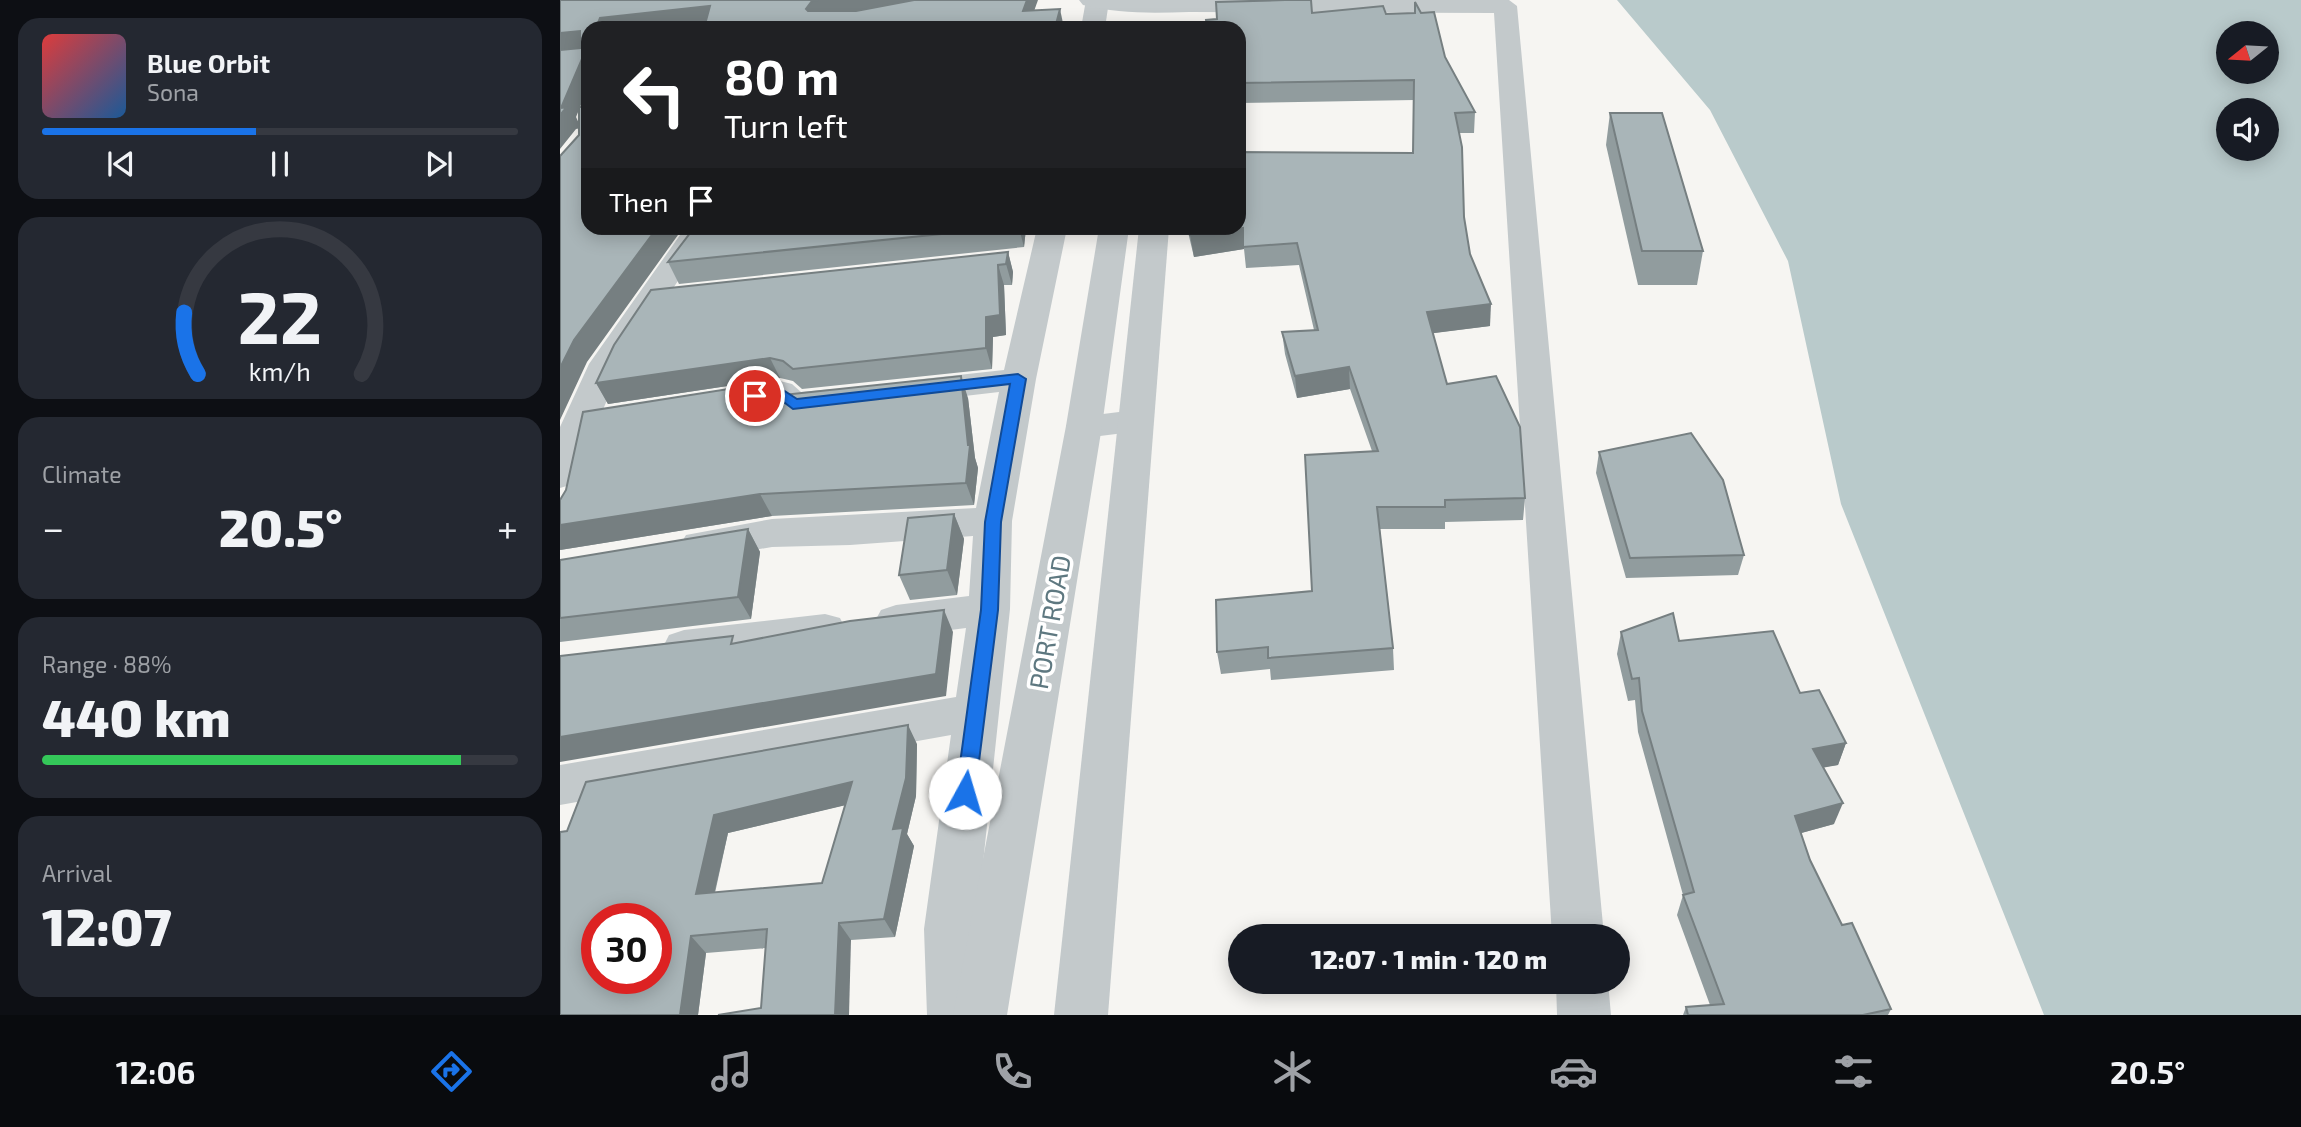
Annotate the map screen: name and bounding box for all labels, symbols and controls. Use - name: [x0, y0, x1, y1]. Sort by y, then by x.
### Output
- north arrow: [2216, 21, 2278, 84]
- map controls: [2216, 21, 2279, 161]
- text: 80 m: [724, 46, 839, 105]
- text: Blue Orbit: [147, 47, 270, 78]
- icon: left: [609, 49, 700, 140]
- text: Sona: [147, 78, 199, 106]
- button: sound: [2216, 98, 2279, 161]
- text: Turn left: [724, 106, 848, 144]
- icon: previous: [102, 145, 140, 183]
- icon: pause: [261, 145, 299, 183]
- icon: next: [420, 145, 458, 183]
- icon: arrive: [682, 182, 720, 220]
- text: Then: [609, 186, 668, 217]
- text: 22: [238, 272, 322, 360]
- text: km/h: [249, 356, 311, 386]
- pin: [725, 366, 785, 426]
- icon: arrive: [736, 377, 774, 415]
- text: Climate: [42, 460, 122, 488]
- text: 20.5°: [219, 495, 343, 557]
- text: −: [42, 504, 64, 550]
- text: +: [497, 504, 518, 550]
- street label: PORT ROAD: [1022, 553, 1076, 691]
- text: Range · 88%: [42, 650, 171, 678]
- text: 440 km: [42, 685, 231, 747]
- position arrow: [928, 756, 1002, 830]
- text: Arrival: [42, 859, 112, 887]
- text: 12:07: [42, 894, 172, 956]
- speed limit sign: 30: [581, 903, 672, 994]
- text: 12:07 · 1 min · 120 m: [1311, 943, 1547, 974]
- icon: directions: [427, 1047, 476, 1096]
- icon: music: [707, 1047, 756, 1096]
- icon: phone: [988, 1047, 1037, 1096]
- icon: climate: [1268, 1047, 1317, 1096]
- icon: car: [1549, 1047, 1598, 1096]
- icon: filters: [1829, 1047, 1878, 1096]
- text: 12:06: [116, 1052, 195, 1090]
- text: 20.5°: [2110, 1052, 2185, 1090]

